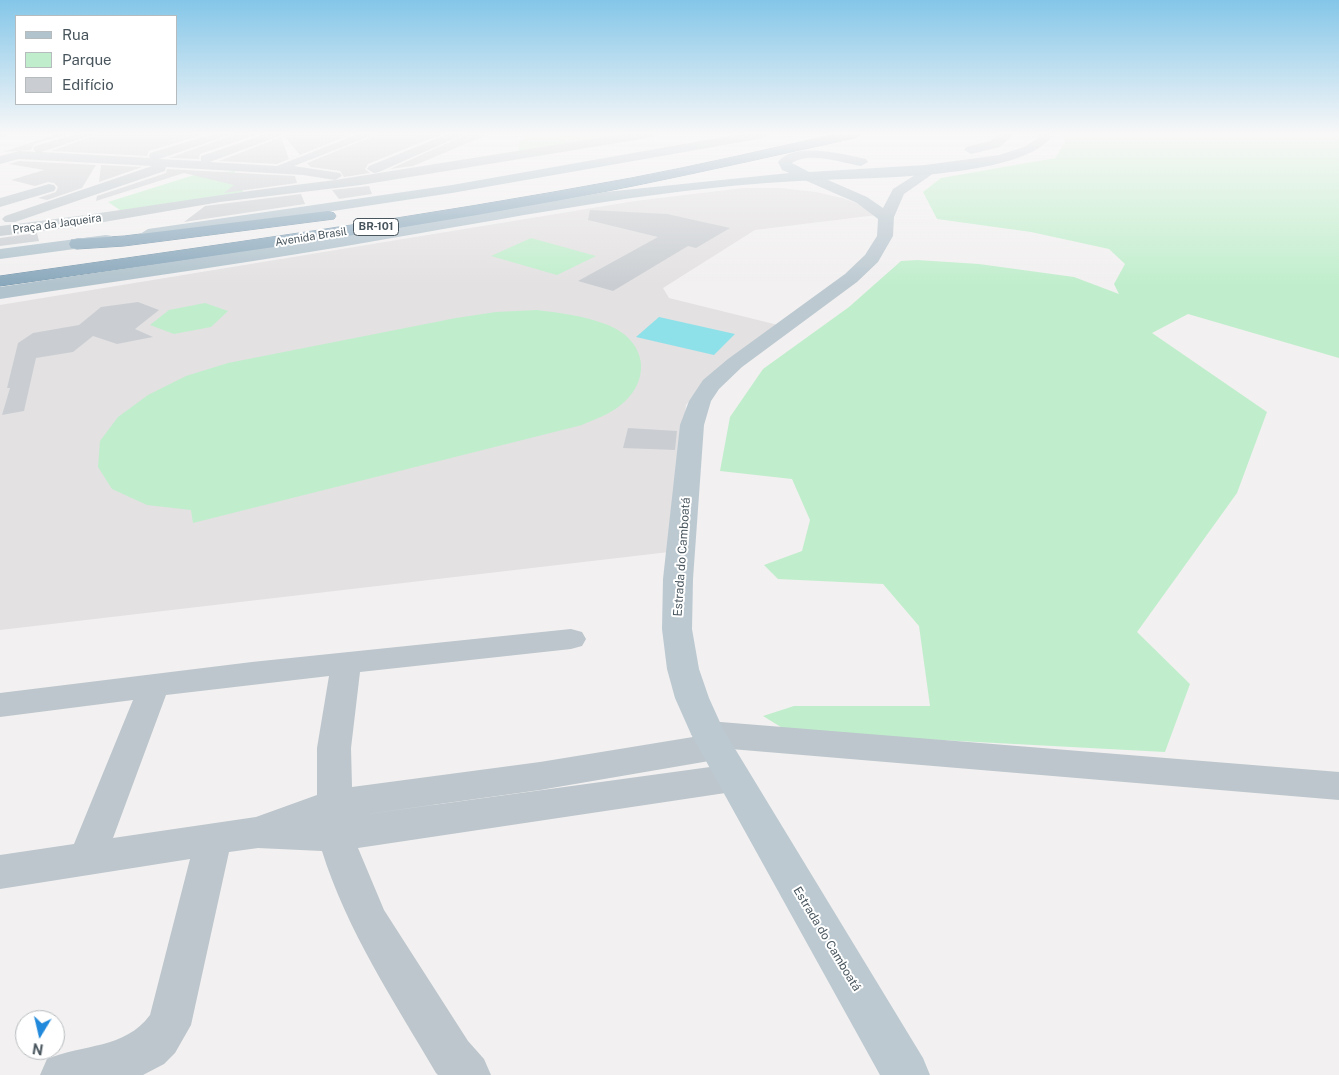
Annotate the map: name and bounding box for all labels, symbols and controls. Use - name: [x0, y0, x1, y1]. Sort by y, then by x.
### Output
- legend: [15, 15, 178, 105]
- text: Rua: [62, 26, 89, 43]
- text: Parque: [62, 51, 112, 68]
- text: Edifício: [62, 76, 114, 93]
- street label: Praça da Jaqueira: [12, 211, 102, 237]
- road number: BR-101: [354, 218, 398, 236]
- street label: Avenida Brasil: [274, 225, 348, 249]
- street label: Estrada do Camboatá: [671, 497, 693, 617]
- street label: Estrada do Camboatá: [790, 884, 864, 994]
- north arrow: [15, 1010, 65, 1060]
- text: N: [31, 1040, 44, 1058]

